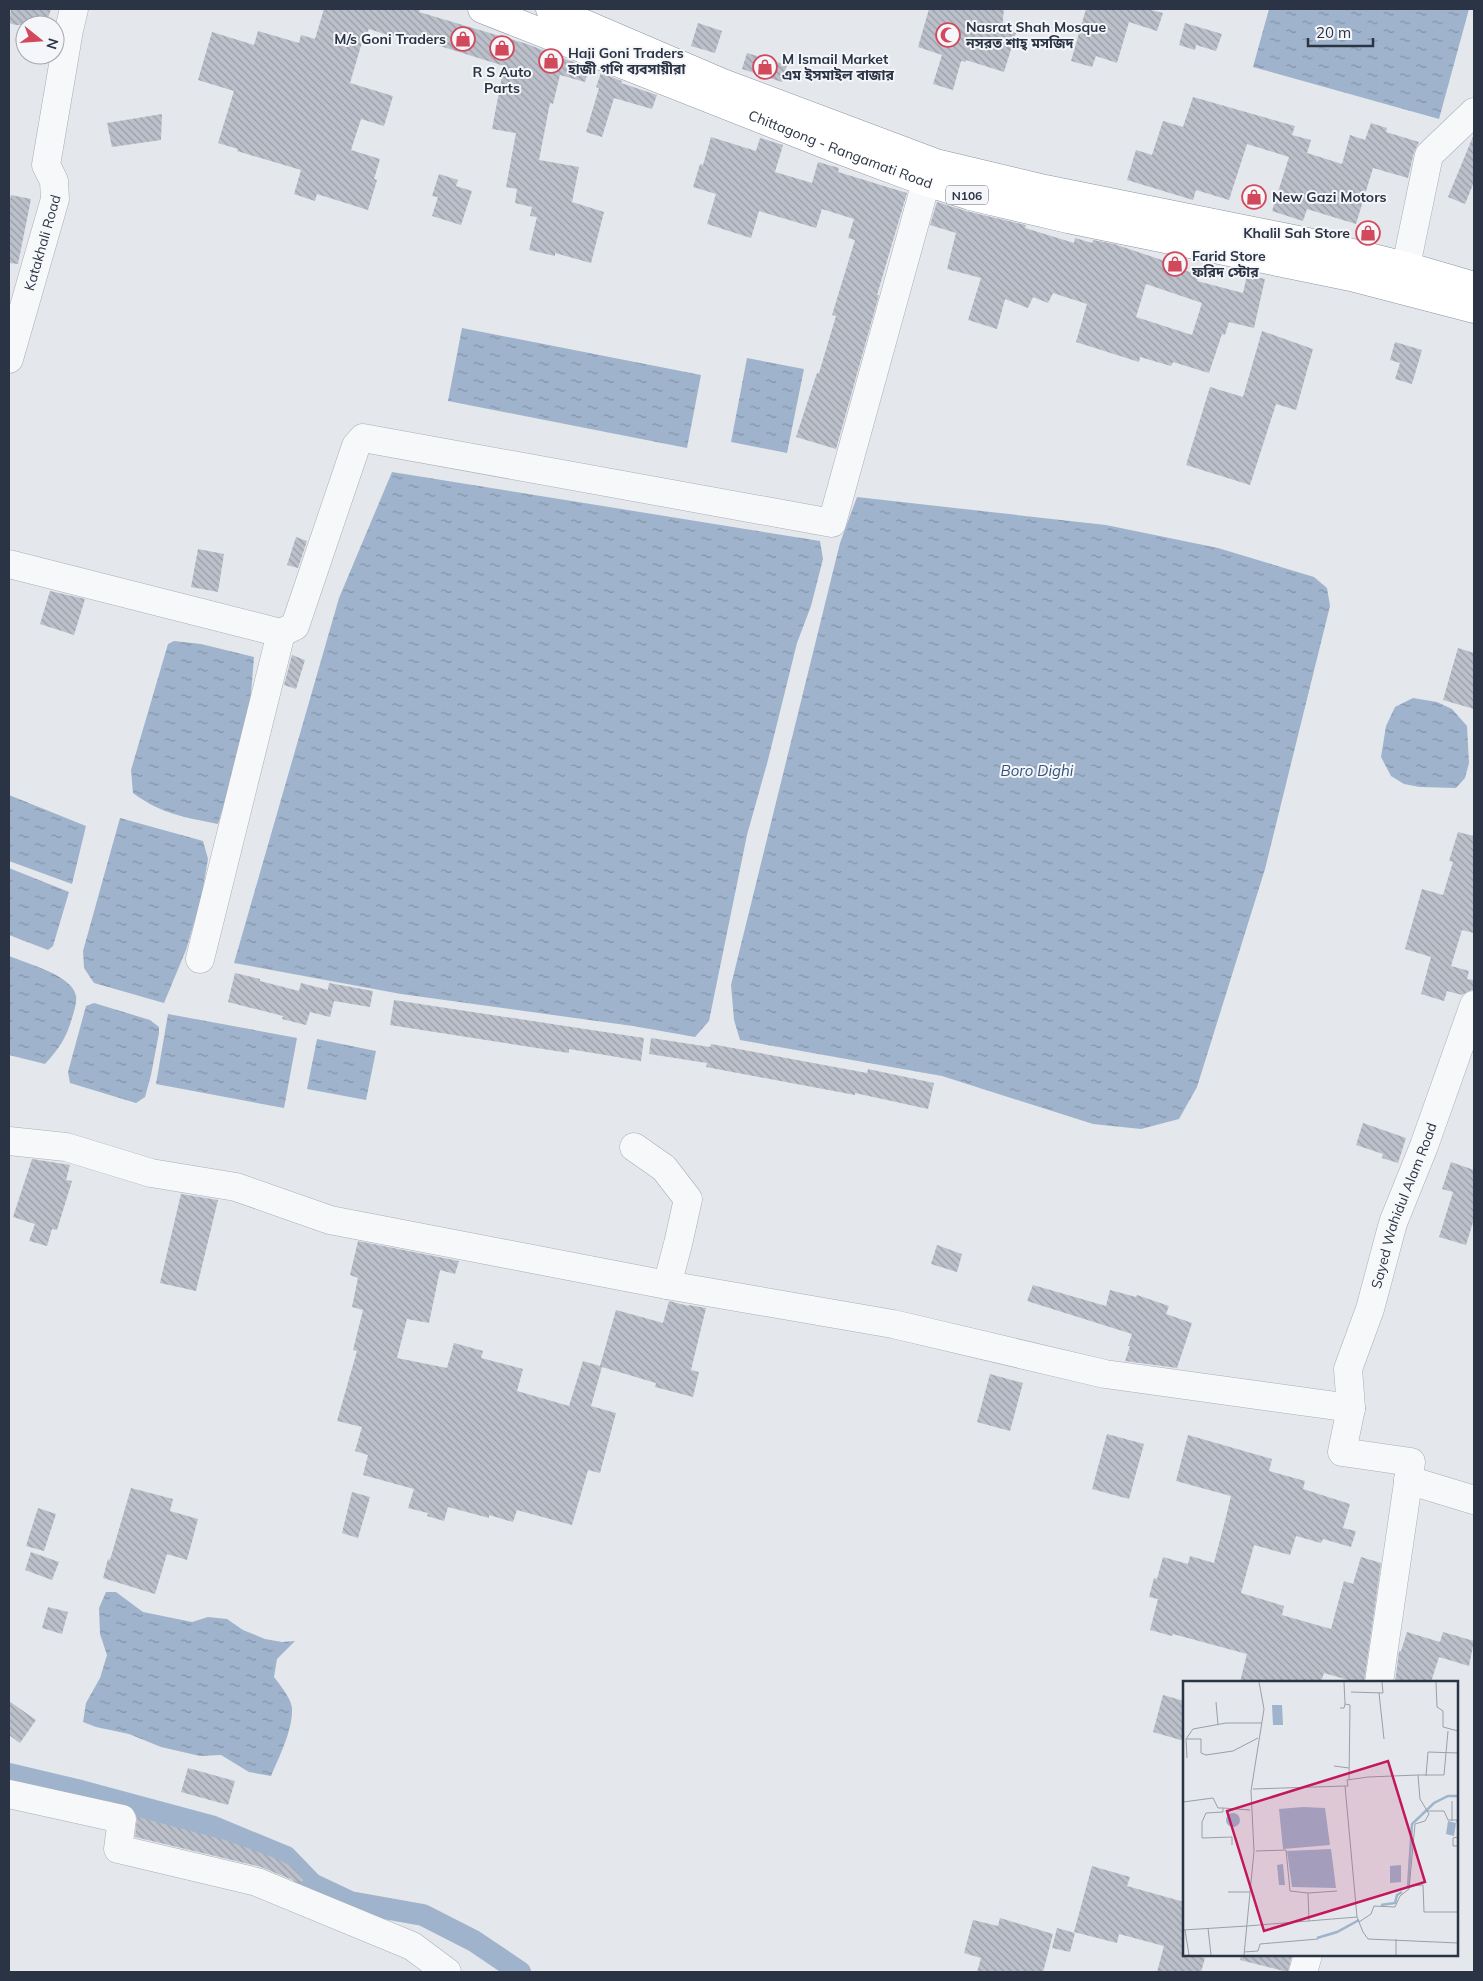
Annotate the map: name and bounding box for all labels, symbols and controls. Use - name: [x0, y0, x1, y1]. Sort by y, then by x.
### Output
- north arrow: [15, 15, 65, 65]
- scale bar: [1308, 15, 1373, 47]
- place label: Nasrat Shah Mosque নসরত শাহ্‌ মসজিদ: [965, 18, 1106, 52]
- mosque icon: Nasrat Shah Mosque নসরত শাহ্‌ মসজিদ: [935, 22, 961, 48]
- text: 20 m: [1316, 23, 1351, 42]
- shop icon: M/s Goni Traders: [450, 26, 476, 52]
- place label: M/s Goni Traders: [334, 30, 446, 48]
- shop icon: R S Auto Parts: [489, 35, 515, 61]
- text: N: [42, 36, 63, 51]
- place label: Haji Goni Traders হাজী গণি ব্যবসায়ীরা: [567, 44, 687, 78]
- shop icon: Haji Goni Traders হাজী গণি ব্যবসায়ীরা: [538, 48, 564, 74]
- place label: M Ismail Market এম ইসমাইল বাজার: [782, 50, 894, 84]
- shop icon: M Ismail Market এম ইসমাইল বাজার: [752, 54, 778, 80]
- place label: R S Auto Parts: [473, 63, 531, 97]
- street label: Chittagong - Rangamati Road: [746, 106, 935, 192]
- shop icon: New Gazi Motors: [1241, 184, 1267, 210]
- road number: N106: [946, 186, 988, 204]
- place label: New Gazi Motors: [1272, 188, 1387, 206]
- street label: Katakhali Road: [20, 193, 65, 293]
- shop icon: Khalil Sah Store: [1355, 220, 1381, 246]
- place label: Khalil Sah Store: [1243, 224, 1350, 242]
- place label: Farid Store ফরিদ স্টোর: [1191, 247, 1266, 281]
- shop icon: Farid Store ফরিদ স্টোর: [1162, 251, 1188, 277]
- water label: Boro Dighi: [1001, 761, 1074, 780]
- street label: Sayed Wahidul Alam Road: [1367, 1120, 1441, 1290]
- inset map: [1183, 1681, 1458, 1956]

